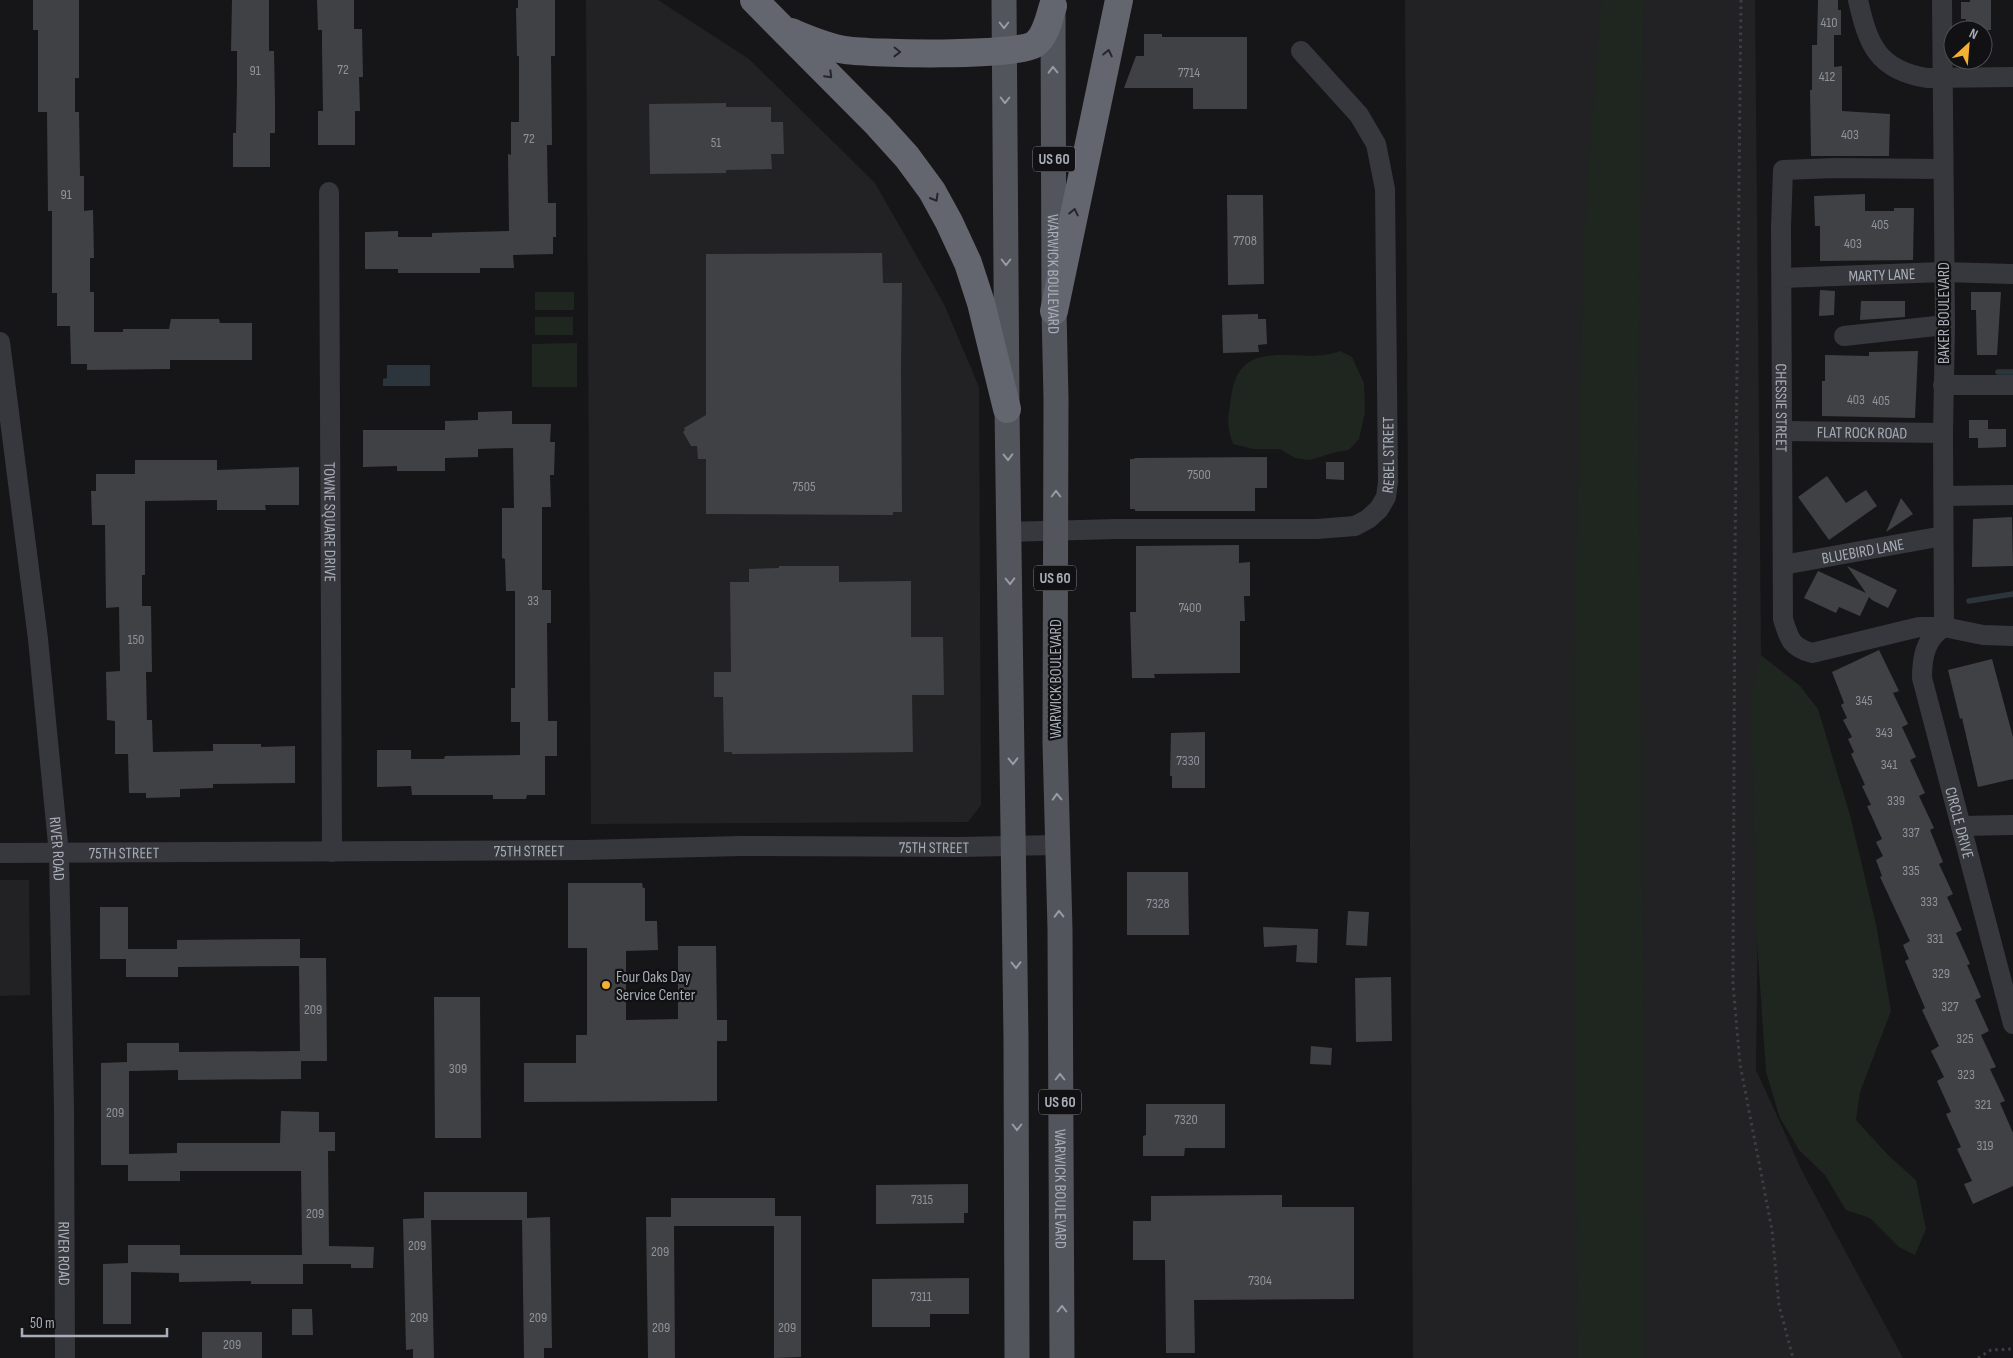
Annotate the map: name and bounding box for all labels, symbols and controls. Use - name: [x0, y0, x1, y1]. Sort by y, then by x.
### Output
- house number: 410: [1820, 14, 1838, 31]
- north arrow: [1943, 20, 1993, 70]
- one-way arrow: [999, 22, 1009, 30]
- text: N: [1966, 24, 1981, 43]
- one-way arrow: [894, 47, 901, 57]
- one-way arrow: [1102, 48, 1112, 57]
- house number: 72: [337, 61, 349, 78]
- house number: 91: [249, 62, 261, 79]
- house number: 7714: [1178, 64, 1200, 81]
- one-way arrow: [1048, 65, 1058, 73]
- house number: 412: [1819, 68, 1836, 85]
- one-way arrow: [823, 70, 832, 79]
- one-way arrow: [1000, 96, 1010, 104]
- house number: 403: [1841, 126, 1859, 143]
- house number: 72: [523, 130, 535, 147]
- house number: 51: [711, 134, 721, 151]
- road number: US 60: [1033, 146, 1075, 172]
- house number: 91: [60, 186, 72, 203]
- one-way arrow: [929, 192, 939, 201]
- one-way arrow: [1068, 207, 1078, 216]
- street label: WARWICK BOULEVARD: [1043, 214, 1063, 334]
- house number: 405: [1871, 216, 1889, 233]
- house number: 7708: [1233, 232, 1257, 249]
- house number: 403: [1844, 235, 1862, 252]
- one-way arrow: [1001, 258, 1011, 266]
- street label: BAKER BOULEVARD: [1935, 262, 1954, 364]
- street label: MARTY LANE: [1848, 265, 1916, 287]
- street label: CHESSIE STREET: [1771, 364, 1790, 453]
- house number: 403: [1847, 391, 1865, 408]
- house number: 405: [1872, 392, 1890, 409]
- street label: REBEL STREET: [1379, 416, 1399, 494]
- street label: FLAT ROCK ROAD: [1817, 423, 1907, 444]
- one-way arrow: [1003, 454, 1013, 462]
- street label: TOWNE SQUARE DRIVE: [319, 462, 339, 582]
- house number: 7500: [1187, 466, 1211, 483]
- house number: 7505: [792, 478, 816, 495]
- one-way arrow: [1051, 490, 1061, 498]
- street label: BLUEBIRD LANE: [1820, 535, 1906, 569]
- road number: US 60: [1034, 566, 1076, 590]
- one-way arrow: [1005, 577, 1015, 585]
- house number: 33: [527, 592, 539, 609]
- house number: 7400: [1178, 599, 1202, 616]
- street label: WARWICK BOULEVARD: [1047, 619, 1066, 739]
- house number: 150: [128, 631, 144, 648]
- house number: 345: [1855, 692, 1873, 709]
- house number: 343: [1875, 724, 1893, 741]
- house number: 7330: [1176, 752, 1200, 769]
- house number: 341: [1881, 756, 1897, 773]
- one-way arrow: [1008, 758, 1018, 765]
- street label: CIRCLE DRIVE: [1940, 785, 1977, 861]
- one-way arrow: [1051, 792, 1062, 800]
- house number: 339: [1887, 792, 1905, 809]
- street label: RIVER ROAD: [44, 816, 68, 881]
- house number: 337: [1902, 824, 1920, 841]
- street label: 75TH STREET: [899, 839, 970, 858]
- street label: 75TH STREET: [494, 842, 565, 861]
- street label: 75TH STREET: [89, 844, 160, 864]
- house number: 335: [1902, 862, 1920, 879]
- house number: 333: [1920, 893, 1938, 910]
- house number: 7328: [1146, 895, 1170, 912]
- one-way arrow: [1054, 910, 1065, 918]
- house number: 331: [1927, 930, 1943, 947]
- one-way arrow: [1010, 961, 1021, 969]
- house number: 329: [1932, 965, 1950, 982]
- place label: Four Oaks Day Service Center: [616, 968, 696, 1005]
- marker: Four Oaks Day Service Center: [600, 979, 612, 991]
- house number: 327: [1941, 998, 1959, 1015]
- house number: 209: [304, 1001, 322, 1018]
- house number: 325: [1956, 1030, 1974, 1047]
- house number: 309: [449, 1060, 467, 1077]
- house number: 323: [1957, 1066, 1975, 1083]
- one-way arrow: [1055, 1073, 1065, 1080]
- road number: US 60: [1039, 1090, 1081, 1114]
- house number: 321: [1975, 1096, 1991, 1113]
- house number: 209: [106, 1104, 124, 1121]
- house number: 7320: [1174, 1111, 1198, 1128]
- one-way arrow: [1012, 1124, 1022, 1132]
- street label: WARWICK BOULEVARD: [1050, 1129, 1069, 1249]
- house number: 319: [1977, 1137, 1993, 1154]
- house number: 7315: [911, 1191, 933, 1208]
- house number: 209: [306, 1205, 324, 1222]
- street label: RIVER ROAD: [53, 1221, 73, 1286]
- house number: 209: [408, 1237, 426, 1254]
- house number: 209: [651, 1243, 669, 1260]
- house number: 7304: [1248, 1272, 1272, 1289]
- house number: 7311: [910, 1288, 932, 1305]
- one-way arrow: [1057, 1305, 1067, 1313]
- scale bar: [22, 1306, 168, 1338]
- house number: 209: [410, 1309, 428, 1326]
- house number: 209: [529, 1309, 547, 1326]
- text: 50 m: [30, 1314, 55, 1333]
- house number: 209: [652, 1319, 670, 1336]
- house number: 209: [778, 1319, 796, 1336]
- house number: 209: [223, 1336, 241, 1353]

